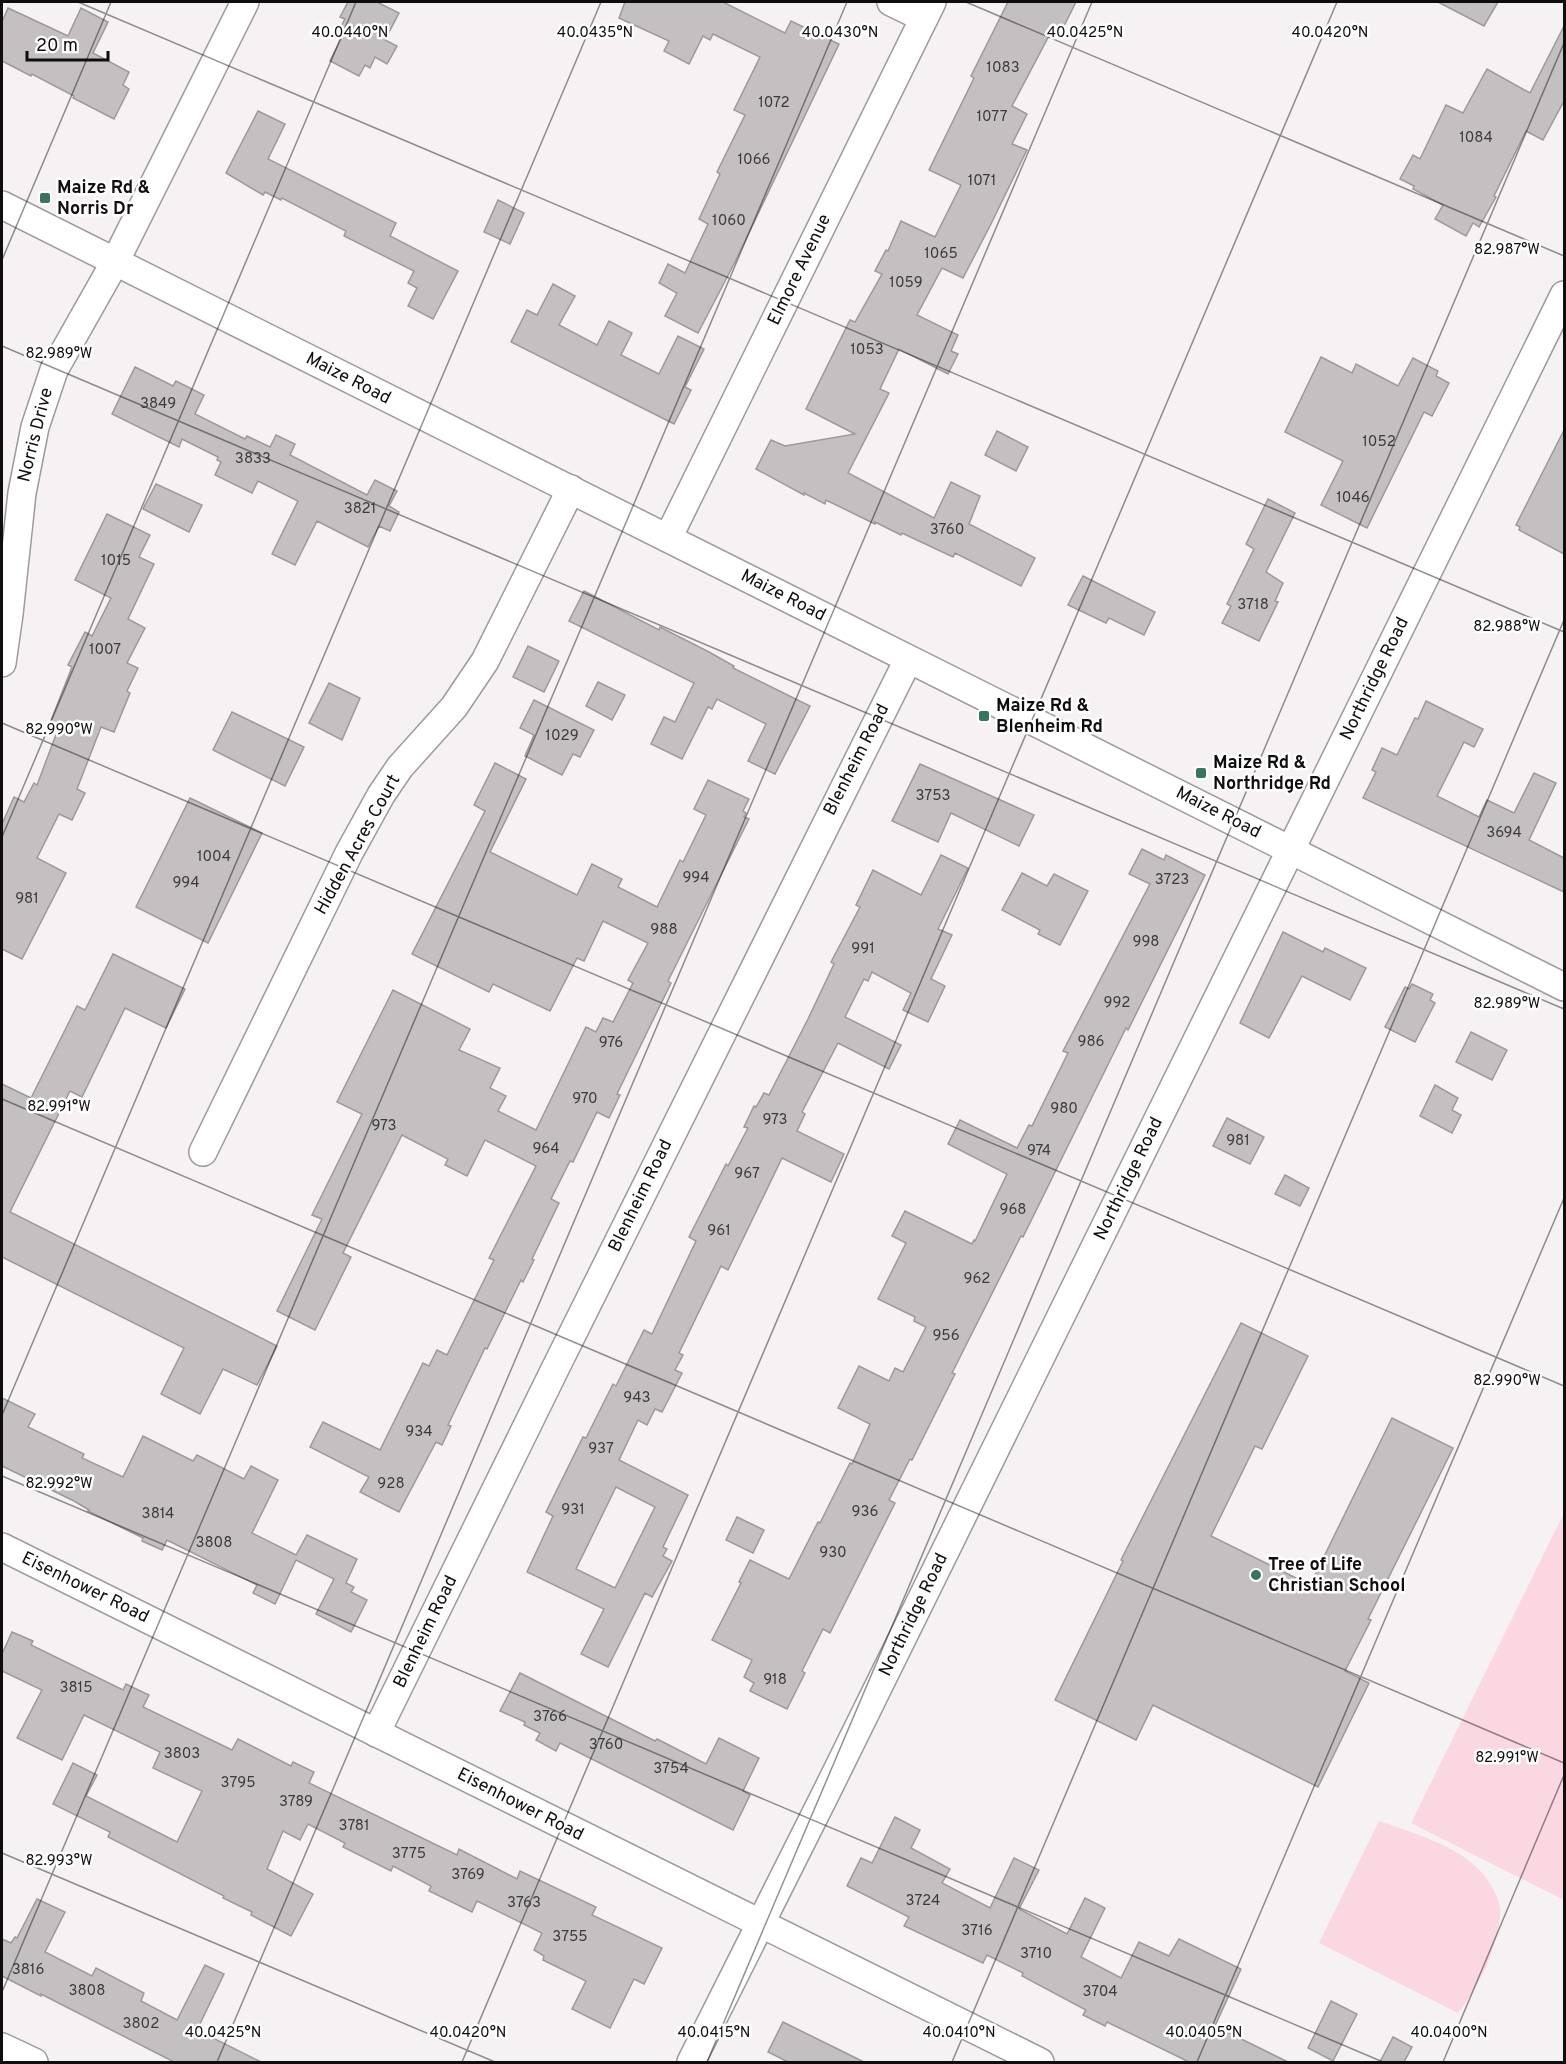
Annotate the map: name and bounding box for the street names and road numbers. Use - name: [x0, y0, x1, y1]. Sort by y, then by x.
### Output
- street label: Elmore Avenue: [763, 211, 837, 329]
- street label: Maize Road: [302, 348, 394, 410]
- street label: Norris Drive: [13, 385, 59, 485]
- street label: Maize Road: [737, 565, 829, 627]
- street label: Northridge Road: [1335, 614, 1415, 744]
- street label: Blenheim Road: [819, 700, 895, 820]
- street label: Hidden Acres Court: [310, 771, 406, 919]
- street label: Maize Road: [1172, 782, 1264, 844]
- street label: Northridge Road: [1089, 1114, 1169, 1244]
- street label: Blenheim Road: [604, 1136, 678, 1256]
- street label: Eisenhower Road: [17, 1547, 153, 1629]
- street label: Northridge Road: [874, 1550, 954, 1680]
- street label: Blenheim Road: [389, 1572, 463, 1692]
- street label: Eisenhower Road: [453, 1763, 587, 1847]

